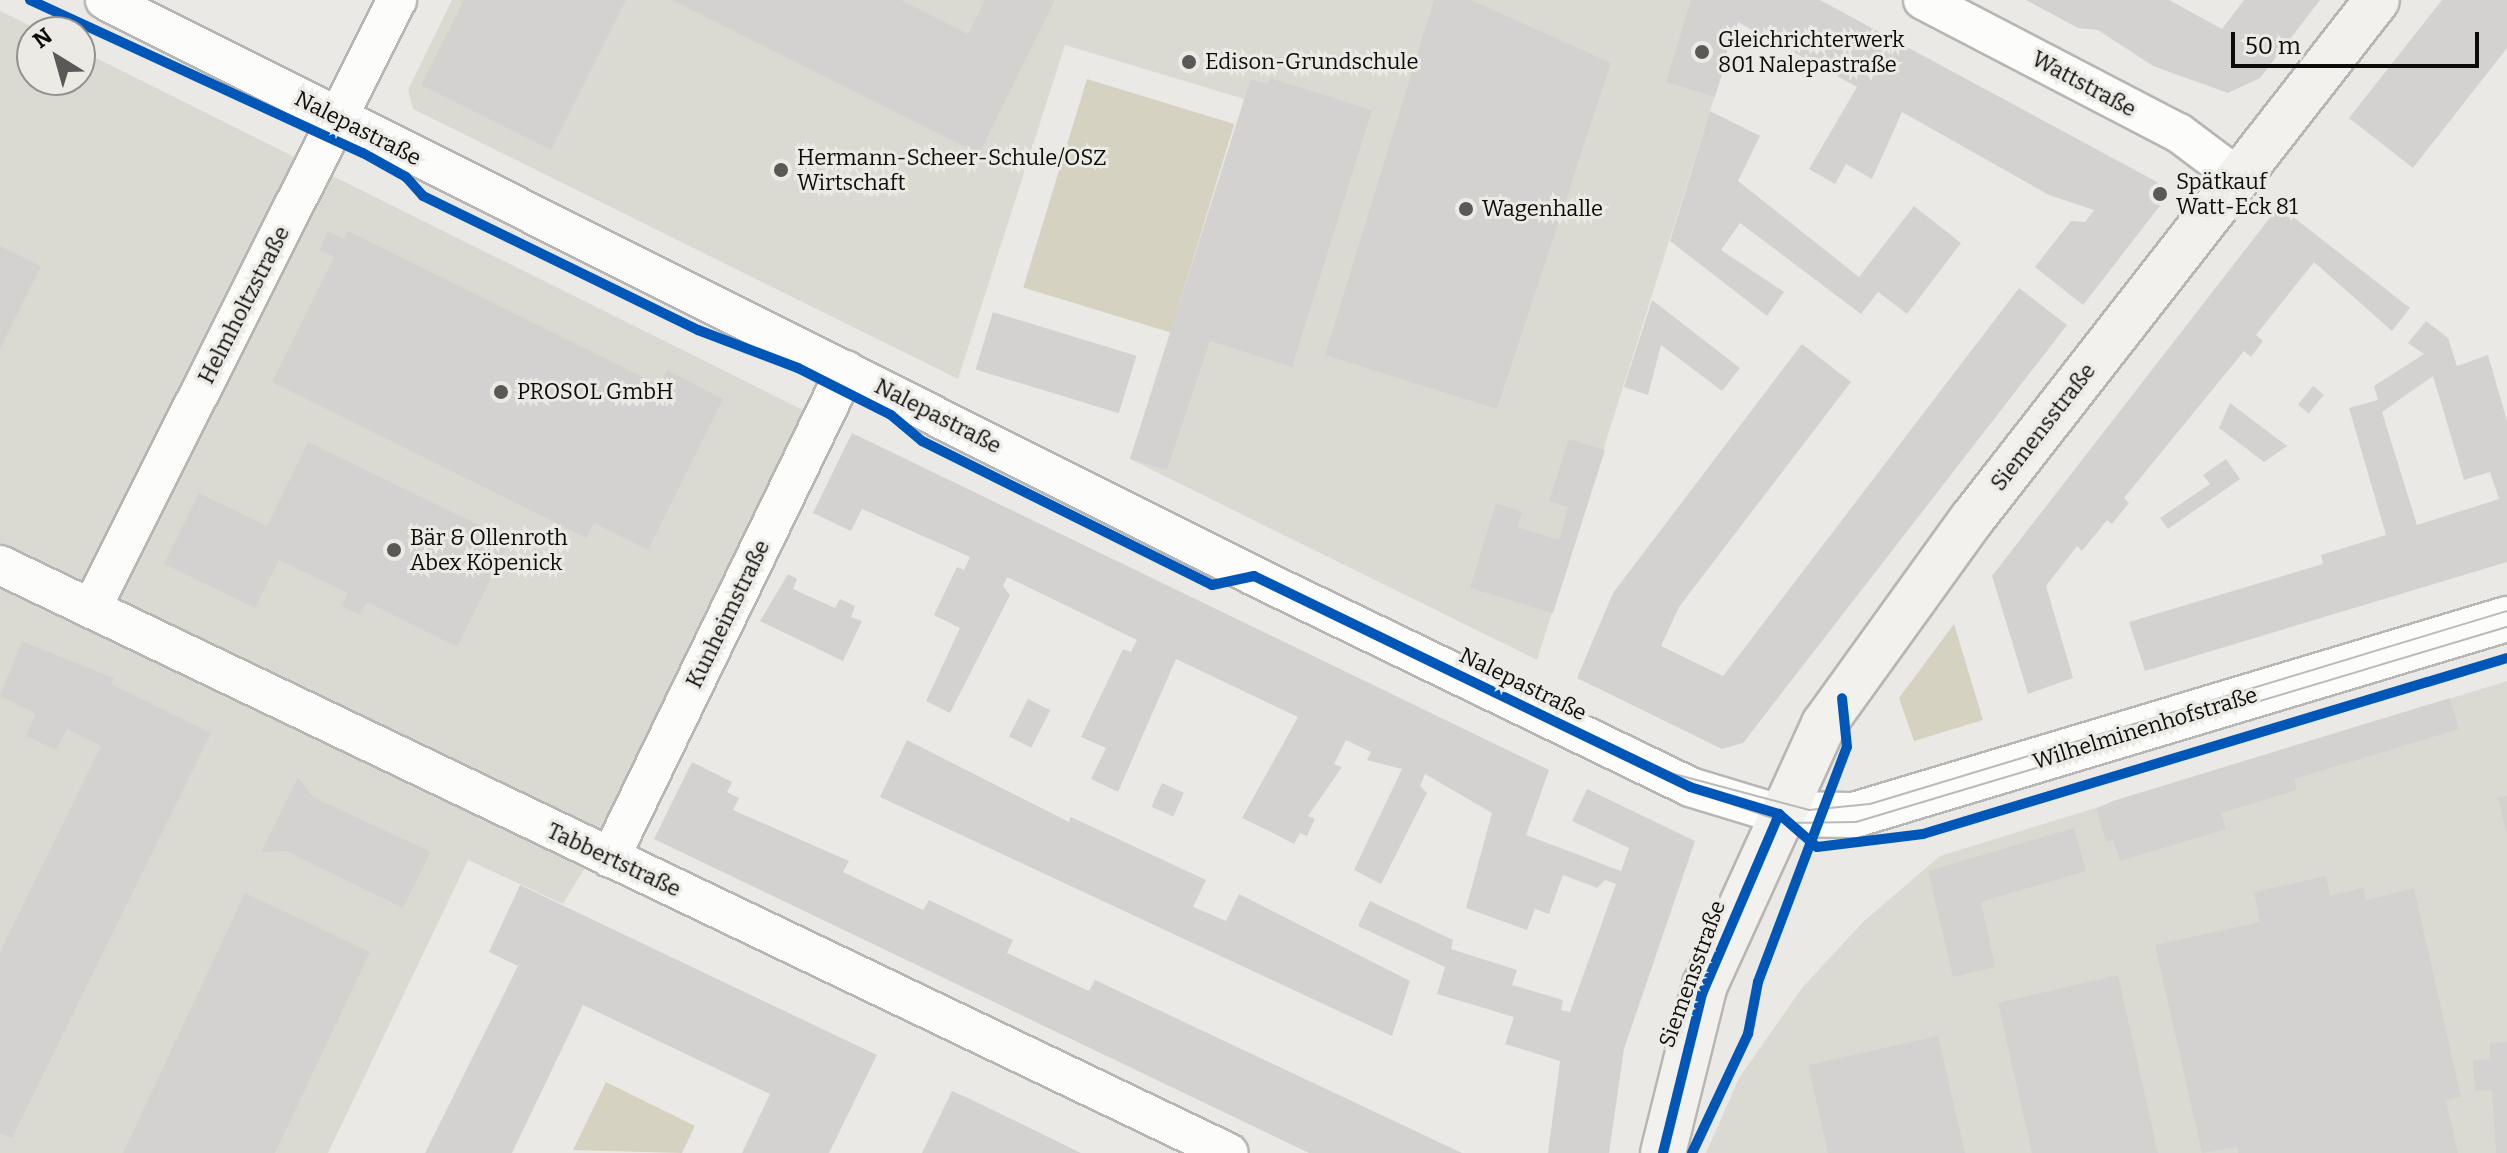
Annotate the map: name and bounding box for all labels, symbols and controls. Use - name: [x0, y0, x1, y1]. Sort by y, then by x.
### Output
- north arrow: [16, 16, 96, 96]
- scale bar: [2235, 16, 2483, 66]
- text: N: [28, 22, 57, 54]
- place label: Gleichrichterwerk 801 Nalepastraße: [1718, 26, 1905, 78]
- text: 50 m: [2245, 32, 2301, 60]
- marker: Gleichrichterwerk 801 Nalepastraße: [1693, 43, 1711, 61]
- street label: Wattstraße: [2027, 46, 2141, 122]
- place label: Edison-Grundschule: [1205, 49, 1419, 75]
- marker: Edison-Grundschule: [1180, 53, 1198, 71]
- street label: Nalepastraße: [290, 85, 426, 171]
- place label: Hermann-Scheer-Schule/OSZ Wirtschaft: [797, 144, 1106, 196]
- marker: Hermann-Scheer-Schule/OSZ Wirtschaft: [772, 161, 790, 179]
- place label: Spätkauf Watt-Eck 81: [2176, 168, 2298, 220]
- marker: Spätkauf Watt-Eck 81: [2151, 185, 2169, 203]
- place label: Wagenhalle: [1482, 196, 1603, 222]
- marker: Wagenhalle: [1457, 200, 1475, 218]
- street label: Helmholtzstraße: [193, 222, 295, 388]
- street label: Siemensstraße: [1985, 358, 2101, 496]
- street label: Nalepastraße: [870, 373, 1006, 459]
- place label: PROSOL GmbH: [517, 379, 673, 405]
- marker: PROSOL GmbH: [492, 383, 510, 401]
- place label: Bär & Ollenroth Abex Köpenick: [410, 524, 568, 576]
- street label: Kunheimstraße: [681, 536, 775, 692]
- marker: Bär & Ollenroth Abex Köpenick: [385, 541, 403, 559]
- street label: Nalepastraße: [1455, 642, 1591, 726]
- street label: Wilhelminenhofstraße: [2029, 681, 2261, 775]
- street label: Tabbertstraße: [543, 818, 685, 902]
- street label: Siemensstraße: [1653, 897, 1731, 1051]

